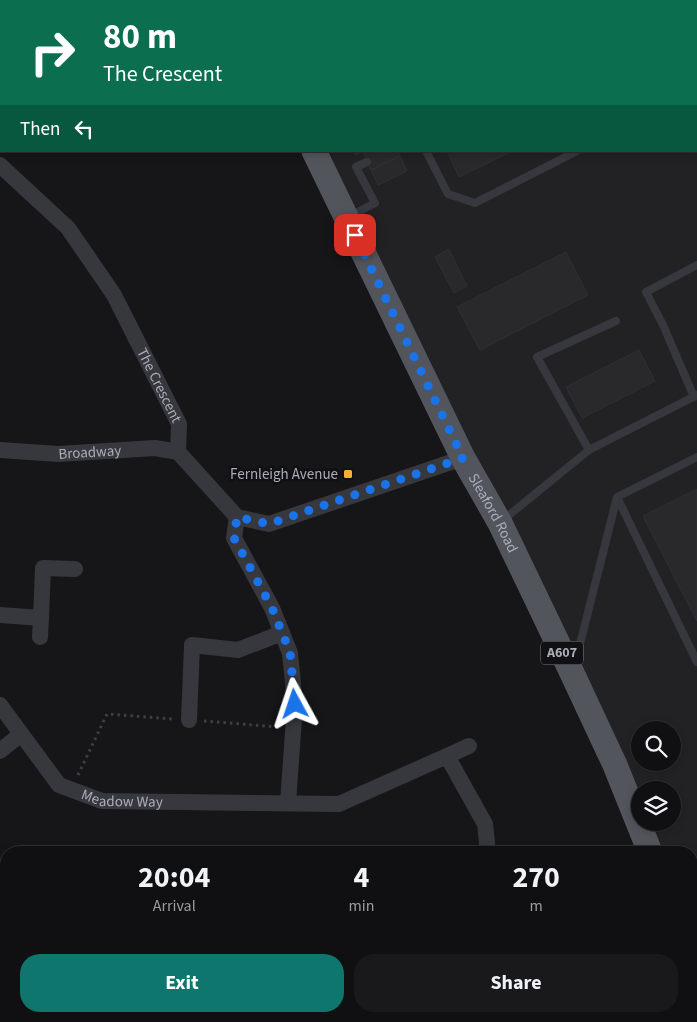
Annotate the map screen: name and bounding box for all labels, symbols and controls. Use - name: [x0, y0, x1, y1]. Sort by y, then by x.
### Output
- text: 80 m: [103, 12, 177, 62]
- icon: right: [20, 20, 85, 85]
- text: The Crescent: [103, 58, 222, 90]
- icon: left: [70, 115, 98, 143]
- text: Then: [20, 116, 60, 143]
- pin: [334, 214, 376, 256]
- icon: arrive: [341, 221, 369, 249]
- street label: The Crescent: [132, 344, 187, 426]
- street label: Broadway: [58, 440, 122, 464]
- place label: Fernleigh Avenue: [230, 464, 338, 485]
- marker: Fernleigh Avenue: [342, 468, 354, 480]
- street label: Sleaford Road: [463, 469, 523, 556]
- road number: A607: [541, 641, 583, 664]
- position arrow: [268, 677, 320, 729]
- map controls: [631, 721, 681, 831]
- button: search: [631, 721, 681, 771]
- button: layers: [631, 781, 681, 831]
- street label: Meadow Way: [78, 784, 163, 812]
- text: 20:04: [138, 856, 210, 899]
- text: 4: [353, 856, 369, 899]
- text: 270: [512, 856, 560, 899]
- text: Arrival: [153, 895, 196, 917]
- text: min: [348, 895, 374, 917]
- text: m: [530, 895, 543, 917]
- button: Exit: [20, 954, 344, 1012]
- button: Share: [354, 954, 678, 1012]

